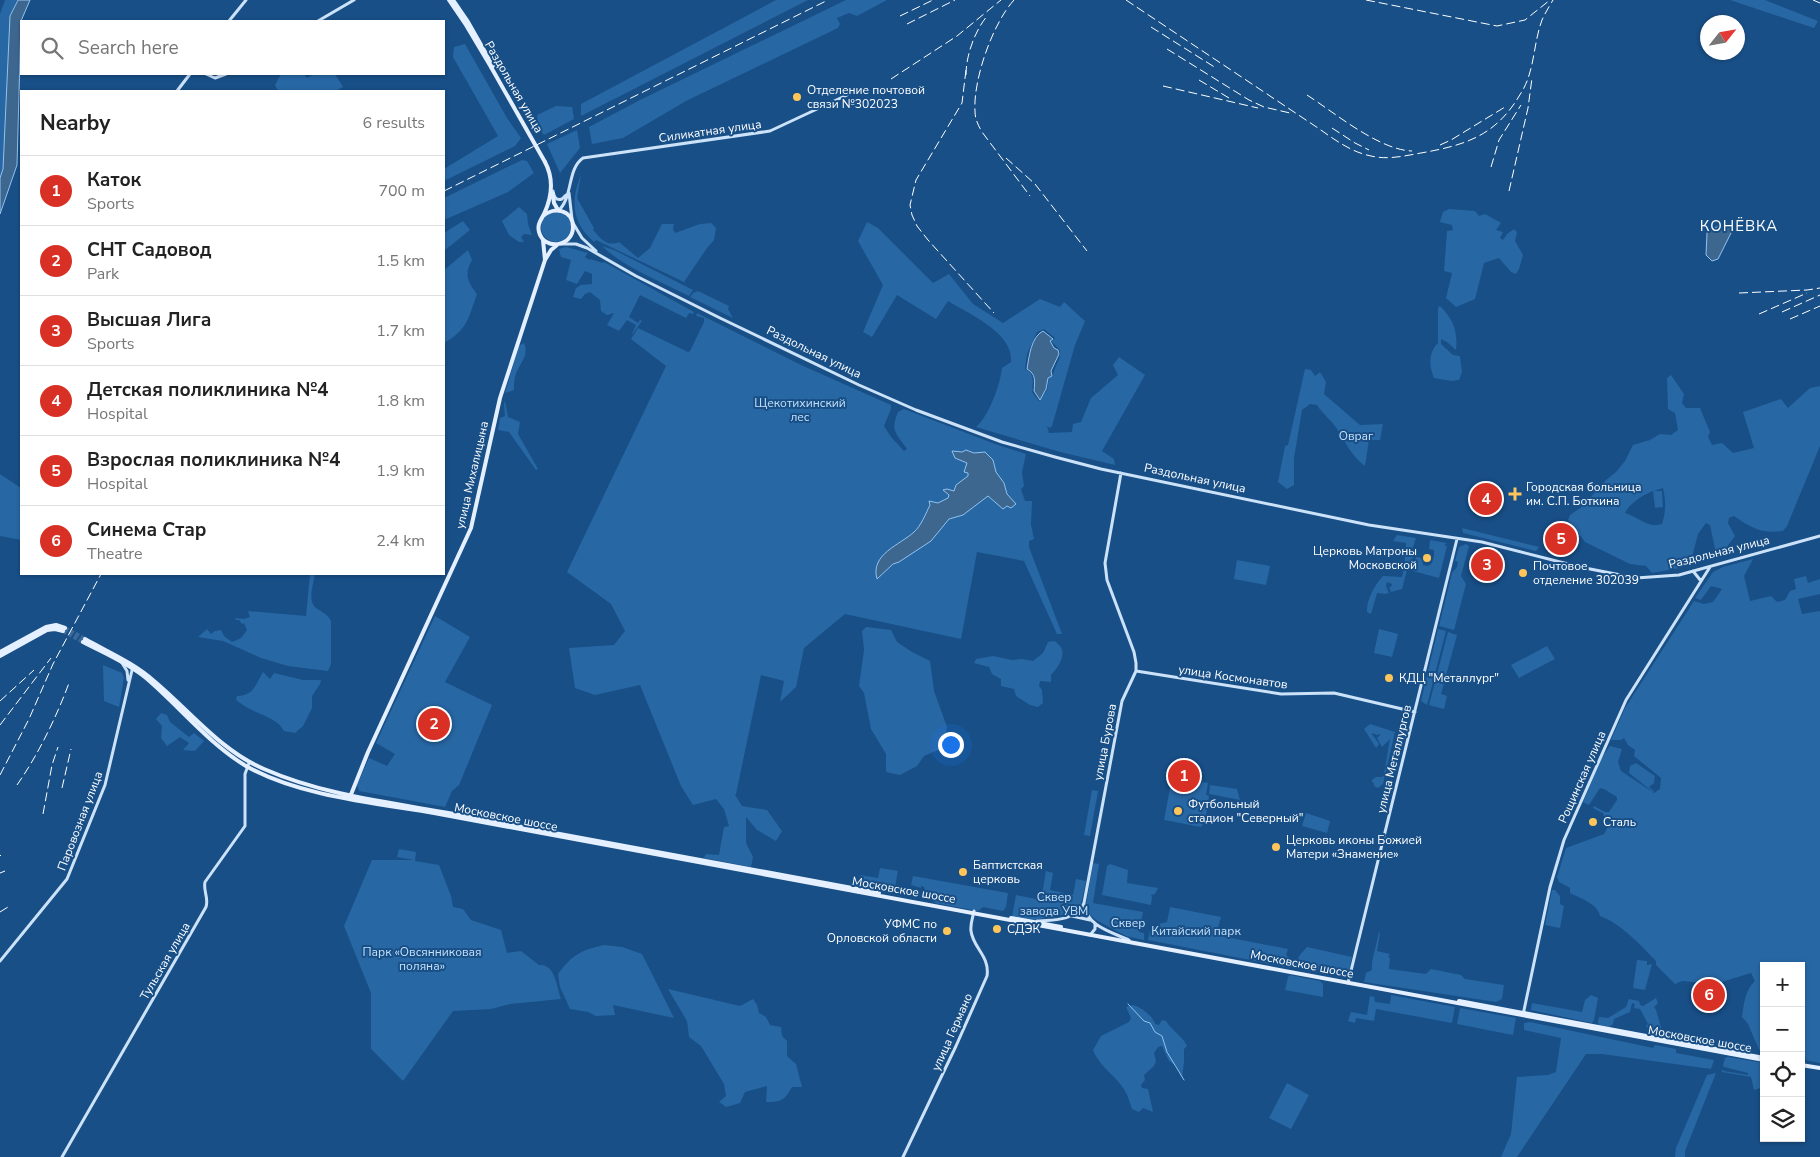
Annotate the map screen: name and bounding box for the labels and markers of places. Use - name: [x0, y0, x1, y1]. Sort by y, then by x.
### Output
- place label: Отделение почтовой связи №302023: [807, 82, 925, 112]
- marker: Отделение почтовой связи №302023: [791, 91, 803, 103]
- place label: Городская больница им. С.П. Боткина: [1526, 479, 1641, 509]
- pin: 4: [1470, 480, 1502, 518]
- marker: Городская больница им. С.П. Боткина: [1508, 487, 1522, 501]
- pin: 5: [1545, 520, 1577, 558]
- place label: Церковь Матроны Московской: [1313, 543, 1417, 573]
- pin: 3: [1471, 546, 1503, 584]
- marker: Церковь Матроны Московской: [1421, 552, 1433, 564]
- place label: Почтовое отделение 302039: [1533, 558, 1639, 588]
- marker: Почтовое отделение 302039: [1517, 567, 1529, 579]
- place label: КДЦ "Металлург": [1399, 670, 1499, 686]
- marker: КДЦ "Металлург": [1383, 672, 1395, 684]
- pin: 2: [418, 705, 450, 743]
- pin: 1: [1168, 757, 1200, 795]
- place label: Футбольный стадион "Северный": [1188, 796, 1303, 826]
- marker: Футбольный стадион "Северный": [1172, 805, 1184, 817]
- place label: Сталь: [1603, 814, 1636, 830]
- marker: Сталь: [1587, 816, 1599, 828]
- place label: Церковь иконы Божией Матери «Знамение»: [1286, 832, 1422, 862]
- marker: Церковь иконы Божией Матери «Знамение»: [1270, 841, 1282, 853]
- place label: Баптистская церковь: [973, 857, 1043, 887]
- marker: Баптистская церковь: [957, 866, 969, 878]
- place label: УФМС по Орловской области: [827, 916, 937, 946]
- place label: СДЭК: [1007, 921, 1040, 937]
- marker: СДЭК: [991, 923, 1003, 935]
- marker: УФМС по Орловской области: [941, 925, 953, 937]
- pin: 6: [1693, 976, 1725, 1014]

